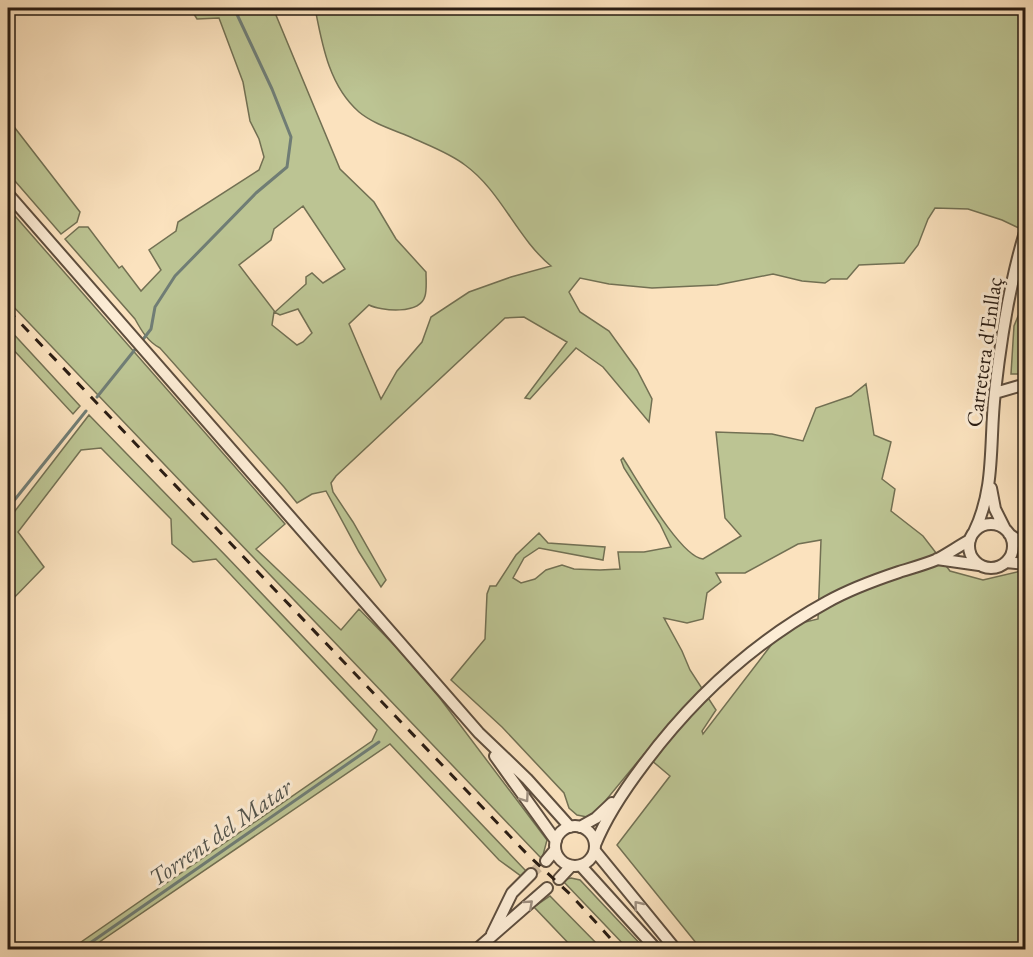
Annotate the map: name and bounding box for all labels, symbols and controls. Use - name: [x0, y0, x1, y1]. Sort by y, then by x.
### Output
- street label: Carretera d'Enllaç: [959, 275, 1009, 429]
- water label: Torrent del Matar: [142, 770, 299, 893]
- one-way arrow: [518, 791, 529, 802]
- one-way arrow: [522, 900, 533, 911]
- one-way arrow: [634, 901, 645, 912]

